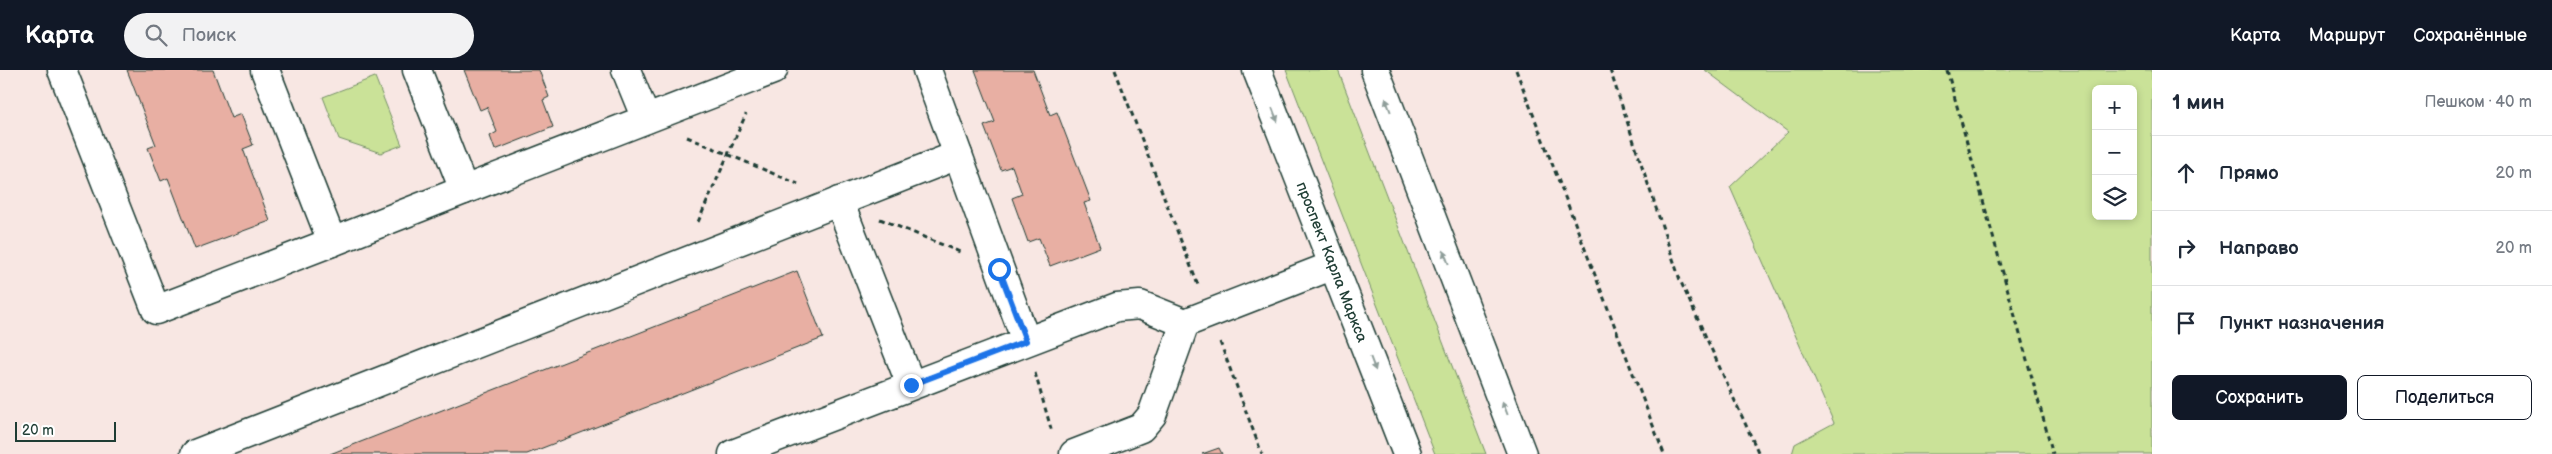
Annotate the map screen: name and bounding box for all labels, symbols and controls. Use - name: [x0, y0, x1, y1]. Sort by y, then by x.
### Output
- search box: [124, 13, 474, 58]
- text: Карта: [25, 21, 94, 50]
- icon: search: [142, 21, 170, 49]
- text: Поиск: [182, 24, 236, 47]
- text: Карта: [2230, 25, 2281, 46]
- text: Маршрут: [2309, 25, 2385, 46]
- text: Сохранённые: [2413, 25, 2527, 46]
- map controls: [2092, 85, 2137, 220]
- button: +: [2092, 85, 2137, 130]
- text: 1 мин: [2172, 90, 2224, 115]
- text: Пешком · 40 m: [2424, 93, 2532, 112]
- one-way arrow: [1384, 97, 1392, 112]
- one-way arrow: [1272, 108, 1279, 123]
- button: −: [2092, 130, 2137, 175]
- icon: ahead: [2172, 159, 2200, 187]
- text: Прямо: [2219, 162, 2279, 185]
- text: 20 m: [2496, 164, 2532, 183]
- button: layers: [2092, 175, 2137, 220]
- street label: проспект Карла Маркса: [1292, 179, 1372, 345]
- icon: right: [2172, 234, 2200, 262]
- text: Направо: [2219, 237, 2299, 260]
- text: 20 m: [2496, 239, 2532, 258]
- one-way arrow: [1442, 250, 1450, 264]
- route start: [988, 258, 1011, 281]
- icon: arrive: [2172, 309, 2200, 337]
- text: Пункт назначения: [2219, 312, 2384, 335]
- one-way arrow: [1369, 357, 1377, 372]
- route end: [900, 374, 923, 397]
- button: Сохранить: [2172, 375, 2347, 420]
- button: Поделиться: [2357, 375, 2532, 420]
- one-way arrow: [1500, 401, 1508, 416]
- scale bar: [15, 419, 116, 442]
- text: 20 m: [22, 422, 54, 439]

